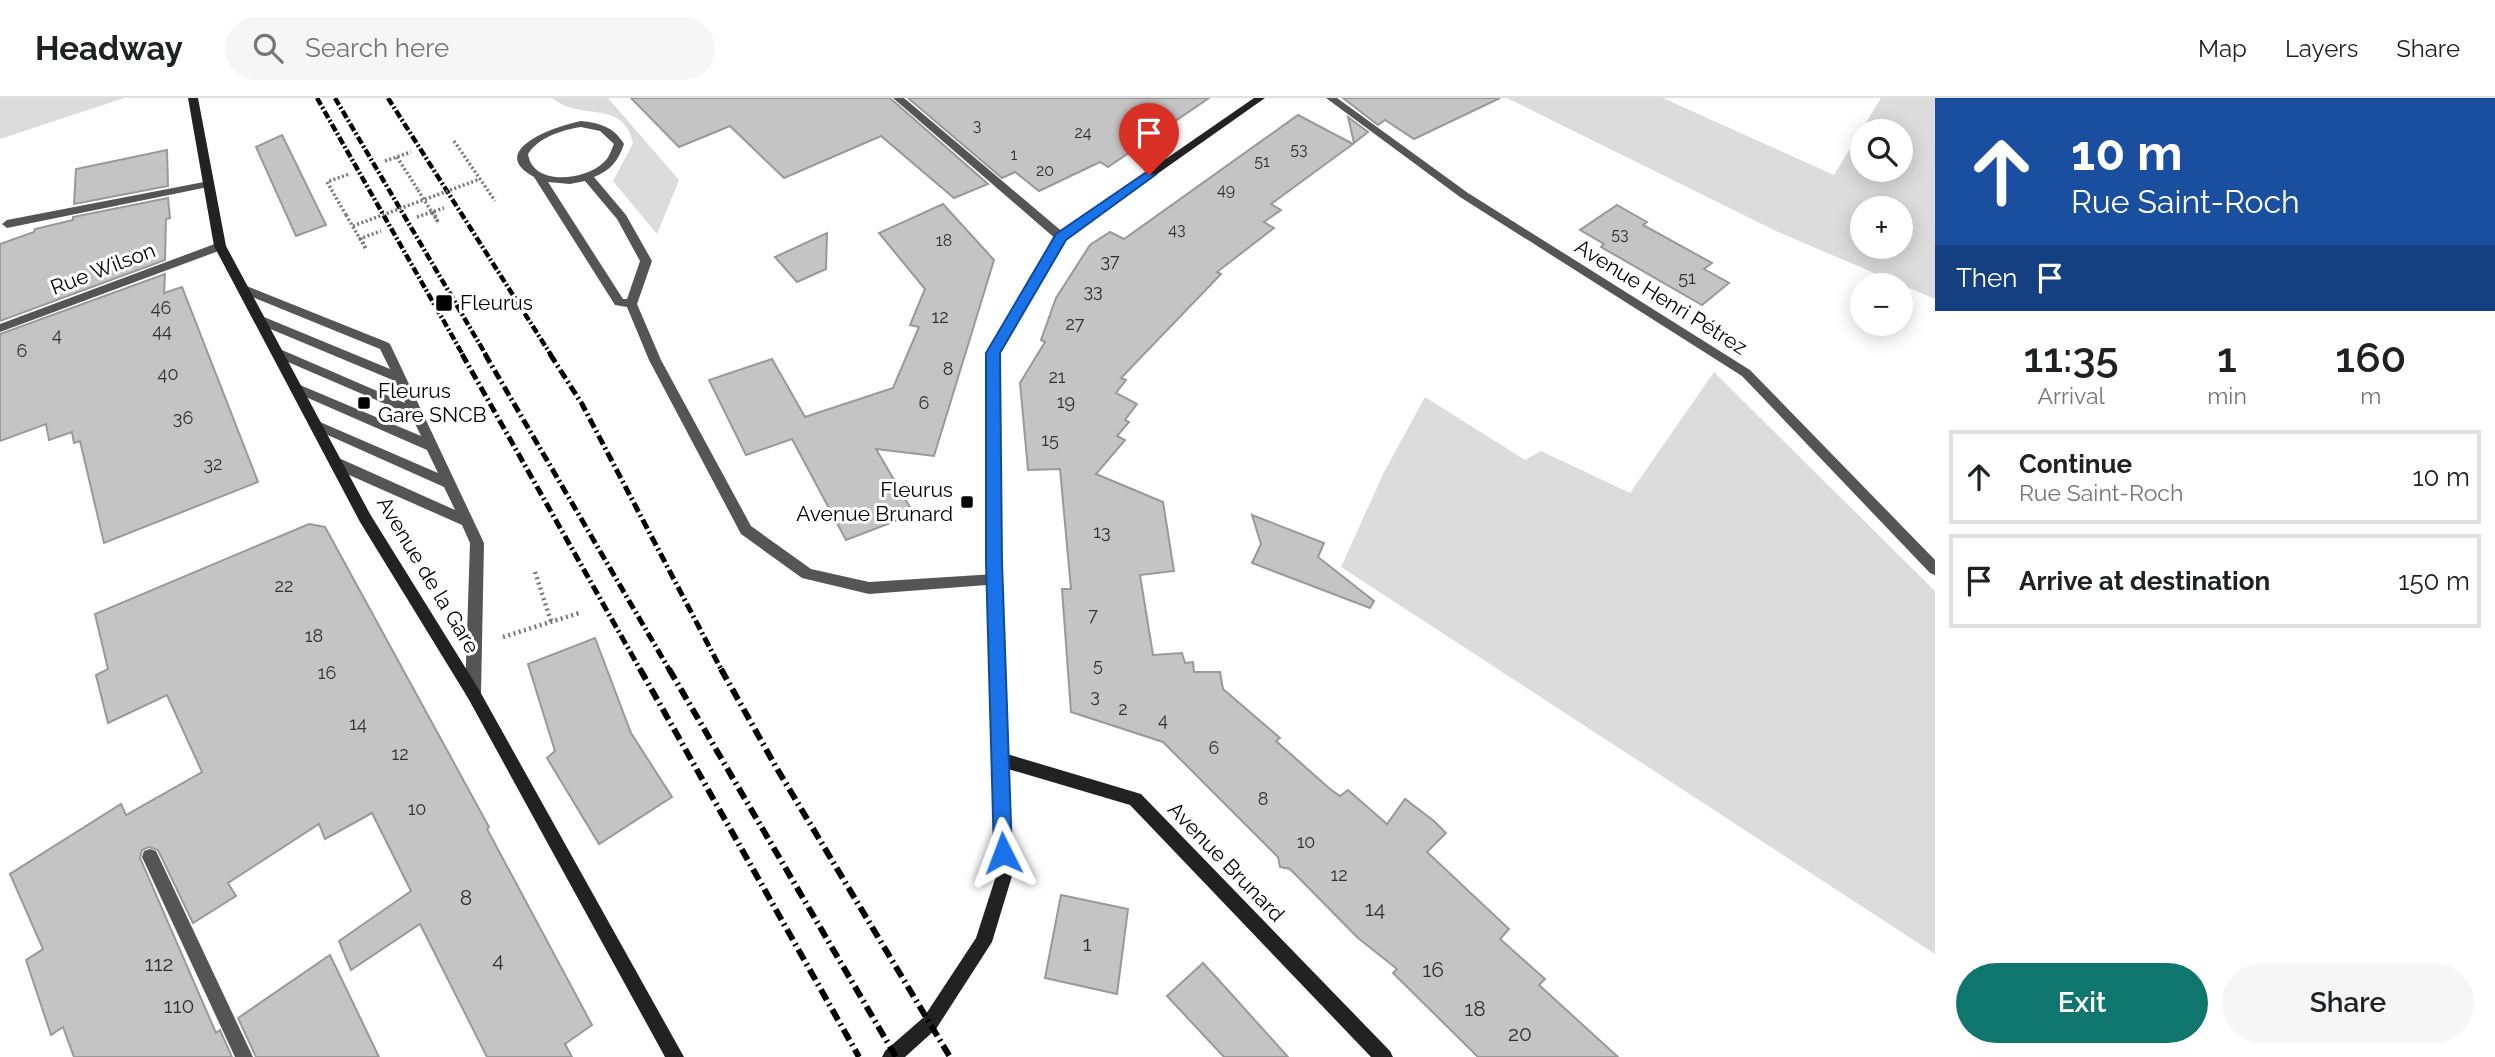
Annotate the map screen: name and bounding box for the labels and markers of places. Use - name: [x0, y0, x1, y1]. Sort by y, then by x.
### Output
- pin: [1119, 103, 1179, 175]
- place label: Fleurus: [460, 290, 533, 315]
- marker: Fleurus: [434, 293, 454, 313]
- place label: Fleurus Gare SNCB: [378, 378, 487, 427]
- marker: Fleurus Gare SNCB: [356, 395, 372, 411]
- place label: Fleurus Avenue Brunard: [796, 477, 953, 526]
- marker: Fleurus Avenue Brunard: [959, 494, 975, 510]

